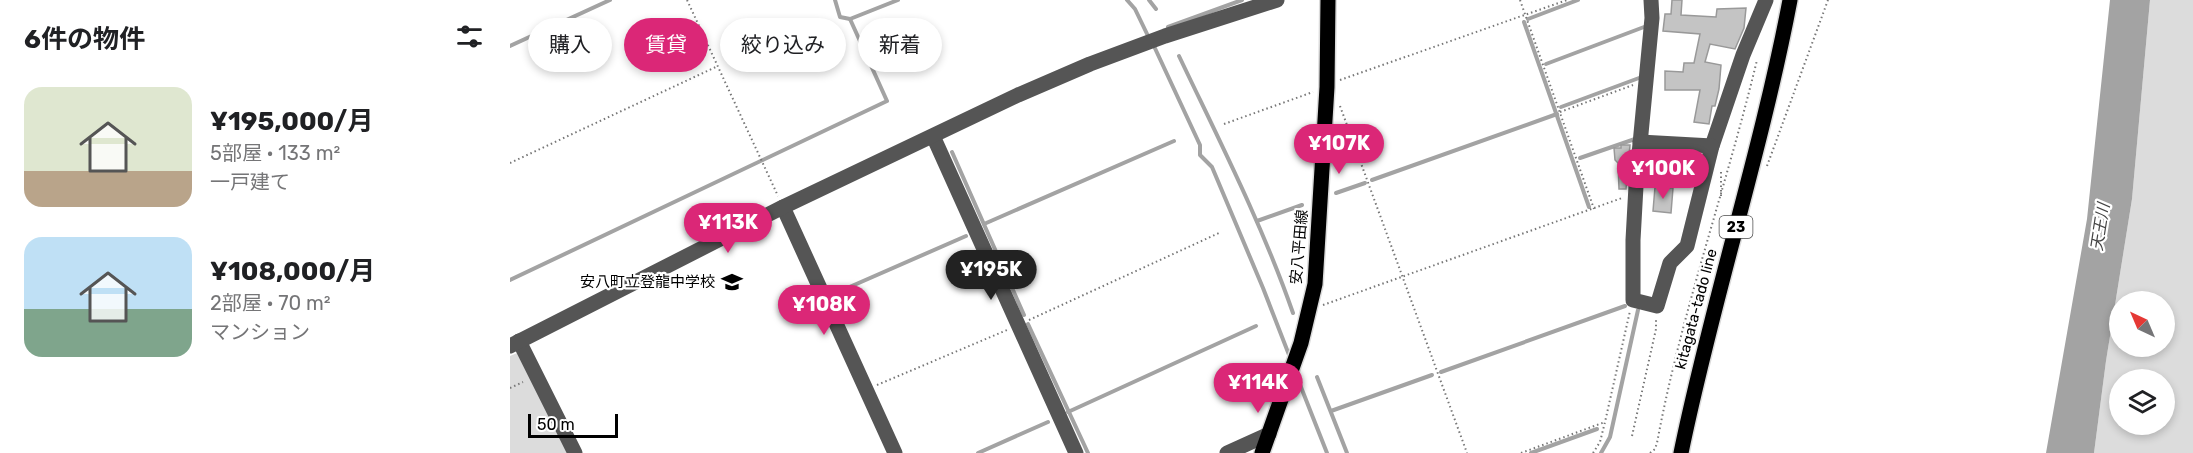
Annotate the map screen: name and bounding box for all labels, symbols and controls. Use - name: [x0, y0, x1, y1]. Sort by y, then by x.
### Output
- chip: 購入: [528, 18, 612, 72]
- chip: 賃貸: [624, 18, 708, 72]
- chip: 絞り込み: [720, 18, 846, 72]
- chip: 新着: [858, 18, 942, 72]
- icon: filters: [453, 20, 486, 53]
- text: 6件の物件: [24, 24, 145, 55]
- text: ¥195,000/月: [210, 106, 374, 137]
- icon: home: [72, 111, 144, 183]
- pin: ¥107K: [1297, 124, 1381, 175]
- text: ¥107K: [1308, 131, 1370, 155]
- text: 5部屋 · 133 m²: [210, 141, 340, 165]
- pin: ¥100K: [1621, 149, 1705, 200]
- text: ¥100K: [1631, 156, 1695, 180]
- text: 一戸建て: [210, 170, 290, 194]
- water label: 天王川: [2087, 200, 2113, 252]
- pin: ¥113K: [686, 203, 770, 254]
- street label: 安八平田線: [1287, 209, 1311, 285]
- text: ¥113K: [698, 210, 758, 234]
- road number: 23: [1720, 216, 1752, 238]
- street label: kitagata-tado line: [1671, 247, 1721, 371]
- pin: ¥195K: [949, 250, 1033, 301]
- text: ¥108,000/月: [210, 256, 375, 287]
- text: ¥195K: [960, 257, 1022, 281]
- icon: home: [72, 261, 144, 333]
- school or university icon: 安八町立登龍中学校: [720, 270, 744, 294]
- place label: 安八町立登龍中学校: [580, 273, 715, 291]
- pin: ¥108K: [782, 285, 866, 336]
- text: 2部屋 · 70 m²: [210, 291, 331, 315]
- north arrow: [2109, 291, 2175, 357]
- map controls: [2109, 291, 2175, 435]
- text: ¥108K: [792, 292, 856, 316]
- text: マンション: [210, 320, 310, 344]
- pin: ¥114K: [1216, 363, 1300, 414]
- button: layers: [2109, 369, 2175, 435]
- text: ¥114K: [1228, 370, 1288, 394]
- scale bar: [528, 411, 618, 438]
- text: 50 m: [537, 415, 575, 434]

